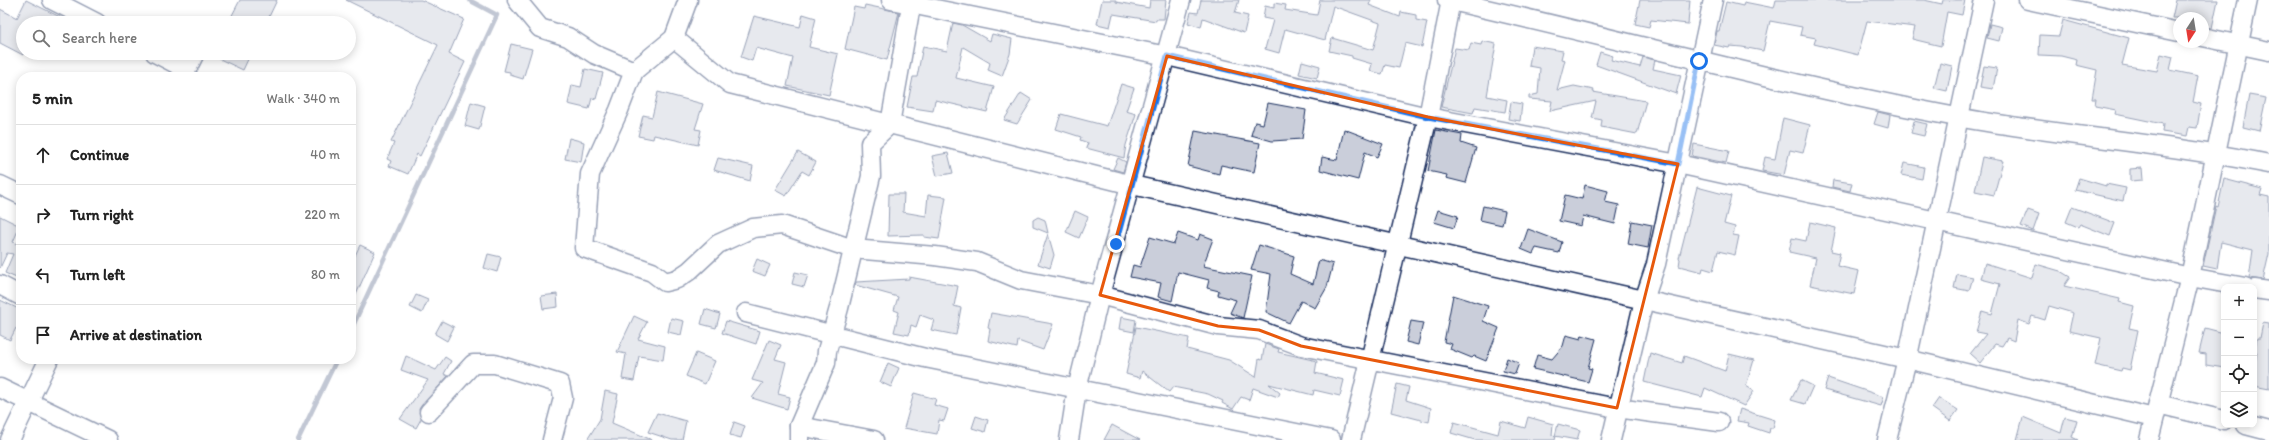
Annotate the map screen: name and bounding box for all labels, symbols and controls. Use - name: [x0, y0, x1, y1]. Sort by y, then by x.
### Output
- north arrow: [2173, 12, 2209, 48]
- search box: [16, 16, 356, 60]
- icon: search: [30, 27, 52, 49]
- text: Search here: [62, 29, 137, 47]
- route start: [1690, 52, 1708, 70]
- text: 5 min: [32, 88, 72, 108]
- text: Walk · 340 m: [267, 91, 340, 106]
- icon: ahead: [32, 144, 54, 166]
- text: Continue: [70, 146, 129, 164]
- text: 40 m: [310, 147, 340, 162]
- icon: right: [32, 204, 54, 226]
- text: Turn right: [70, 206, 134, 224]
- text: 220 m: [304, 207, 340, 222]
- route end: [1107, 235, 1125, 253]
- icon: left: [32, 264, 54, 286]
- text: Turn left: [70, 266, 125, 284]
- text: 80 m: [311, 267, 340, 282]
- map controls: [2221, 284, 2257, 428]
- button: +: [2221, 284, 2257, 320]
- button: −: [2221, 320, 2257, 356]
- icon: arrive: [32, 324, 54, 346]
- text: Arrive at destination: [70, 326, 202, 344]
- button: locate: [2221, 356, 2257, 392]
- button: layers: [2221, 392, 2257, 428]

